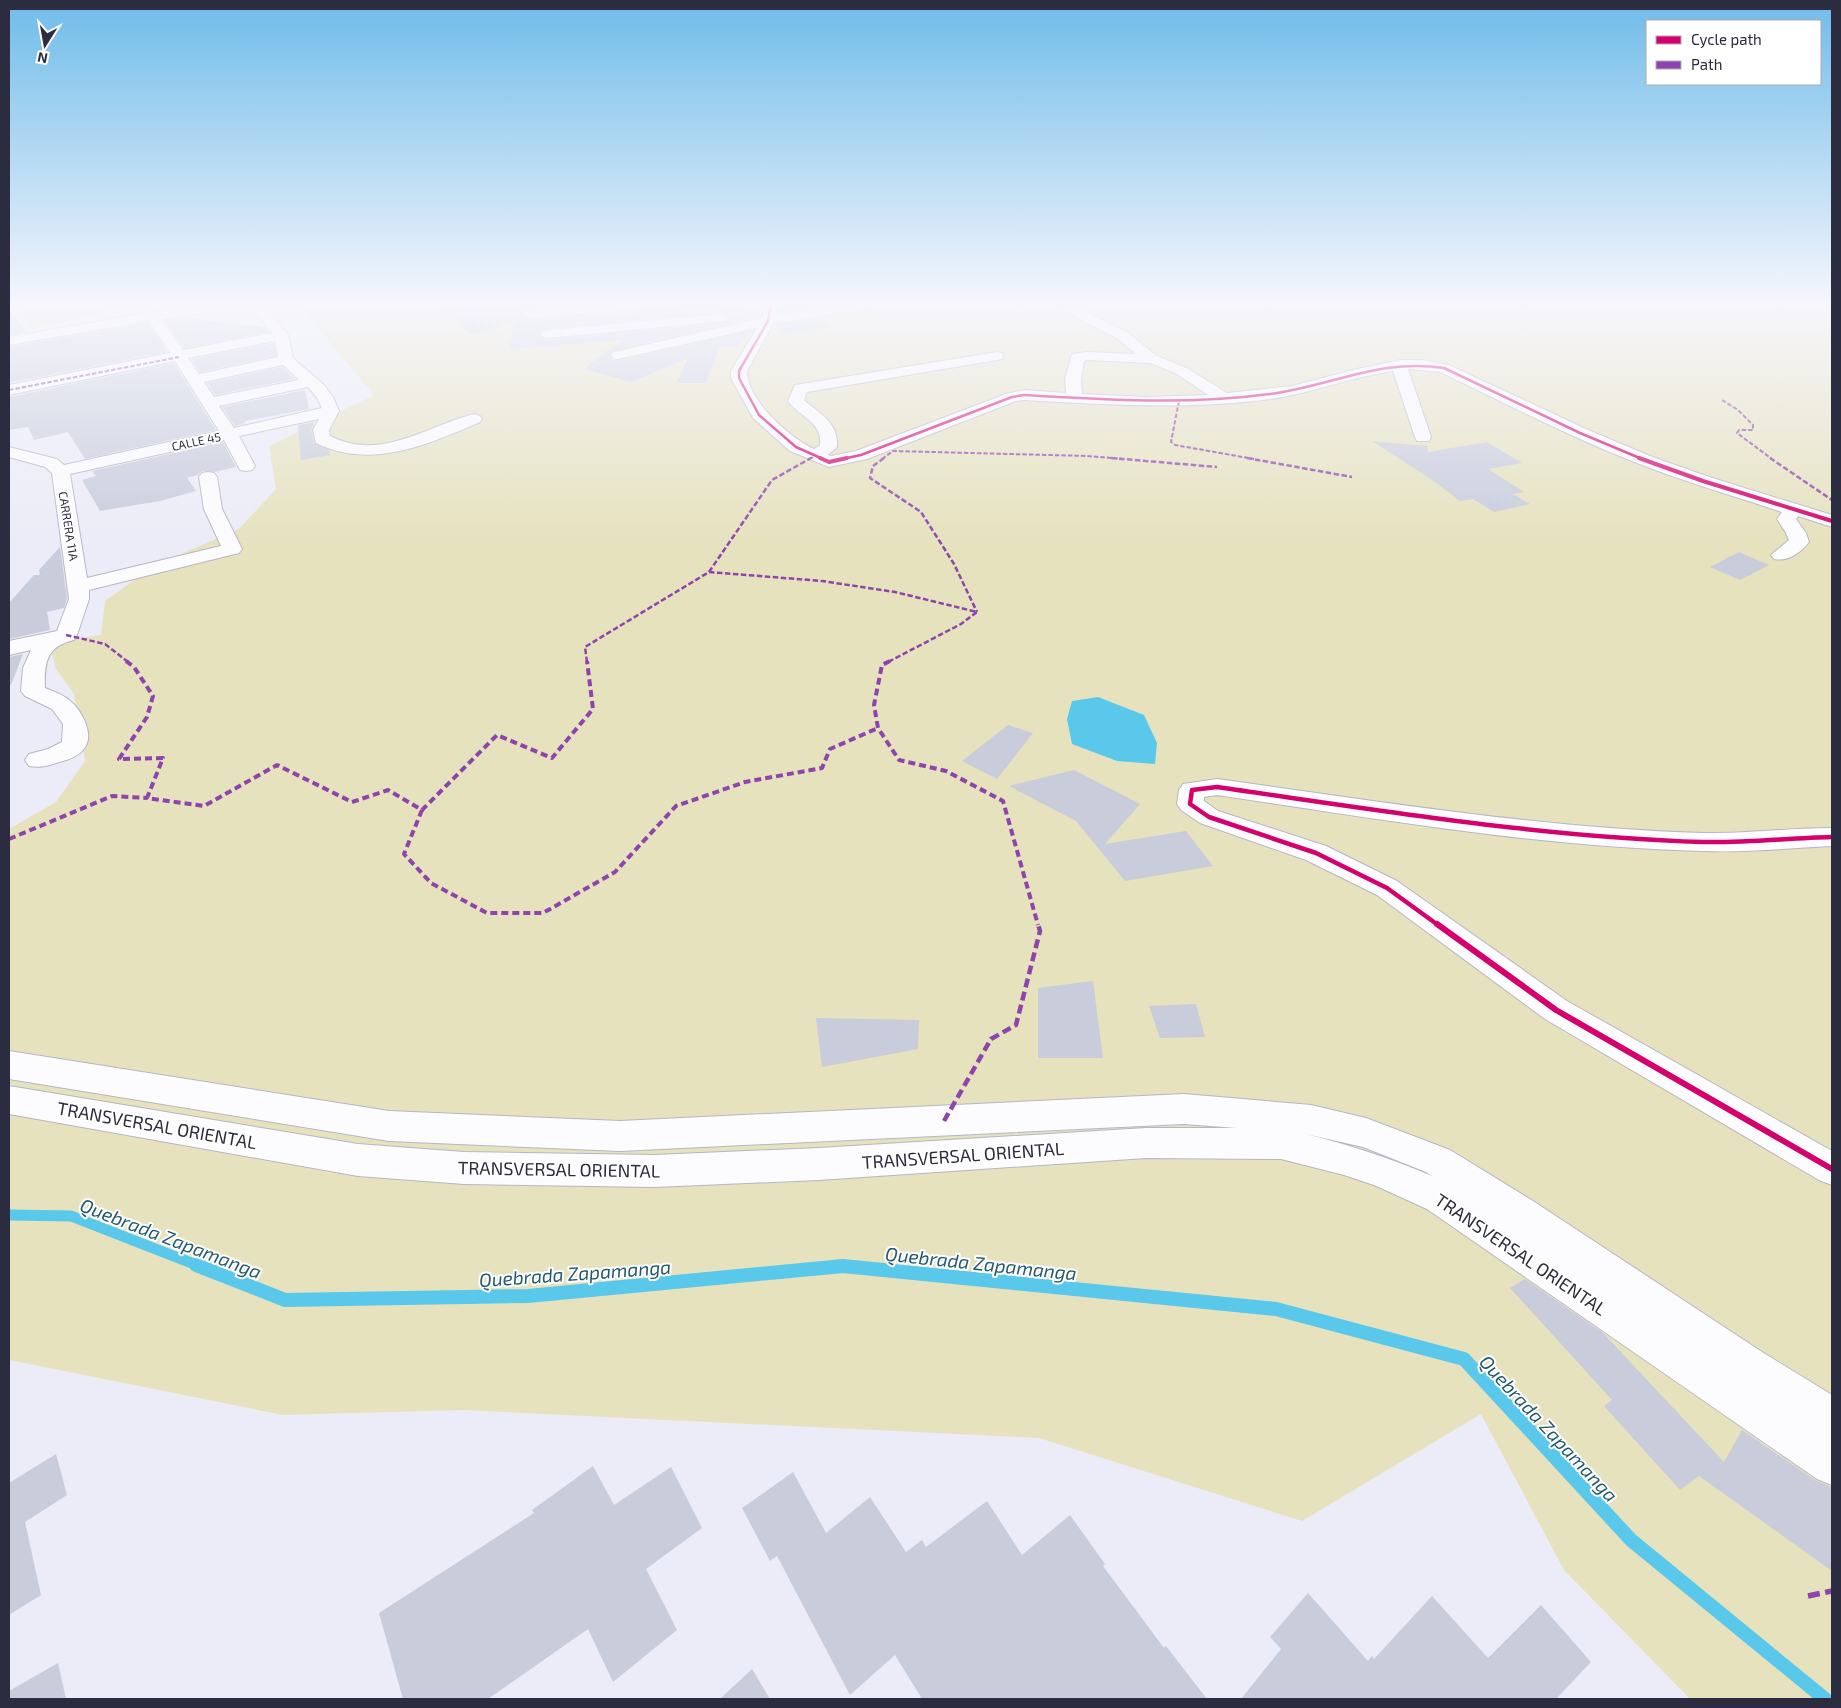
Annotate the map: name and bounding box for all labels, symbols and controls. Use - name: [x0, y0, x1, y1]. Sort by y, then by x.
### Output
- north arrow: [20, 20, 70, 70]
- legend: [1646, 20, 1821, 85]
- text: Cycle path: [1691, 30, 1762, 48]
- text: N: [36, 49, 49, 68]
- text: Path: [1691, 55, 1722, 73]
- street label: CALLE 45: [170, 429, 222, 453]
- street label: CARRERA 11A: [57, 490, 81, 562]
- street label: TRANSVERSAL ORIENTAL: [55, 1097, 259, 1153]
- street label: TRANSVERSAL ORIENTAL: [861, 1137, 1065, 1173]
- street label: TRANSVERSAL ORIENTAL: [458, 1156, 660, 1182]
- street label: TRANSVERSAL ORIENTAL: [1431, 1188, 1611, 1320]
- water label: Quebrada Zapamanga: [77, 1193, 265, 1283]
- water label: Quebrada Zapamanga: [884, 1242, 1078, 1284]
- water label: Quebrada Zapamanga: [478, 1255, 672, 1291]
- water label: Quebrada Zapamanga: [1475, 1350, 1623, 1506]

